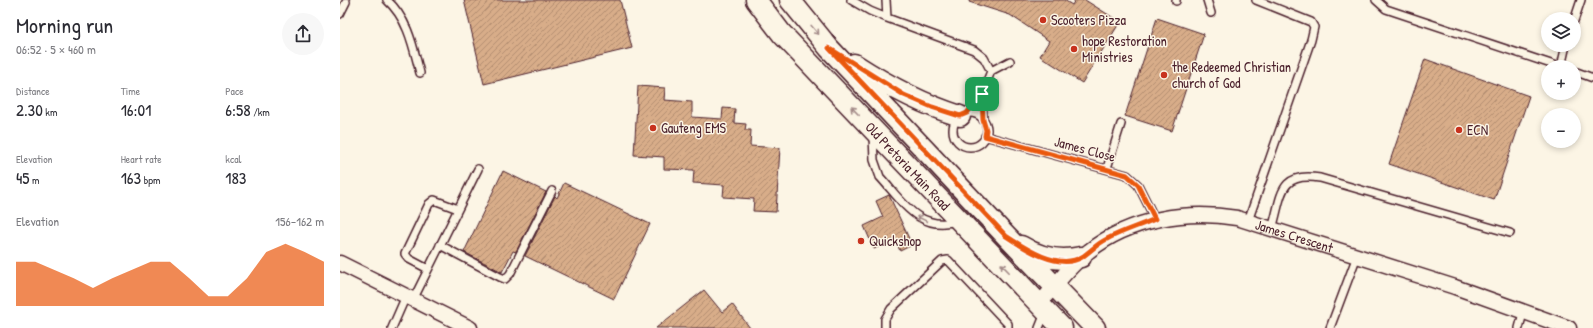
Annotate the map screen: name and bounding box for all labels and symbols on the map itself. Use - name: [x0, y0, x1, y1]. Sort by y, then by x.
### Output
- place label: Scooters Pizza: [1051, 10, 1126, 29]
- marker: Scooters Pizza: [1038, 15, 1048, 25]
- one-way arrow: [810, 25, 819, 35]
- place label: hope Restoration Ministries: [1082, 31, 1167, 66]
- marker: hope Restoration Ministries: [1069, 44, 1079, 54]
- place label: the Redeemed Christian church of God: [1172, 57, 1291, 92]
- marker: the Redeemed Christian church of God: [1159, 70, 1169, 80]
- pin: [965, 77, 999, 111]
- one-way arrow: [851, 106, 860, 116]
- street label: Old Pretoria Main Road: [861, 117, 955, 214]
- place label: Gauteng EMS: [661, 118, 726, 138]
- place label: ECN: [1467, 120, 1488, 139]
- marker: Gauteng EMS: [648, 123, 658, 133]
- marker: ECN: [1454, 125, 1464, 135]
- street label: James Close: [1053, 131, 1118, 166]
- street label: James Crescent: [1253, 214, 1336, 257]
- one-way arrow: [916, 215, 928, 222]
- place label: Quickshop: [869, 231, 921, 251]
- marker: Quickshop: [856, 236, 866, 246]
- one-way arrow: [1000, 263, 1010, 273]

